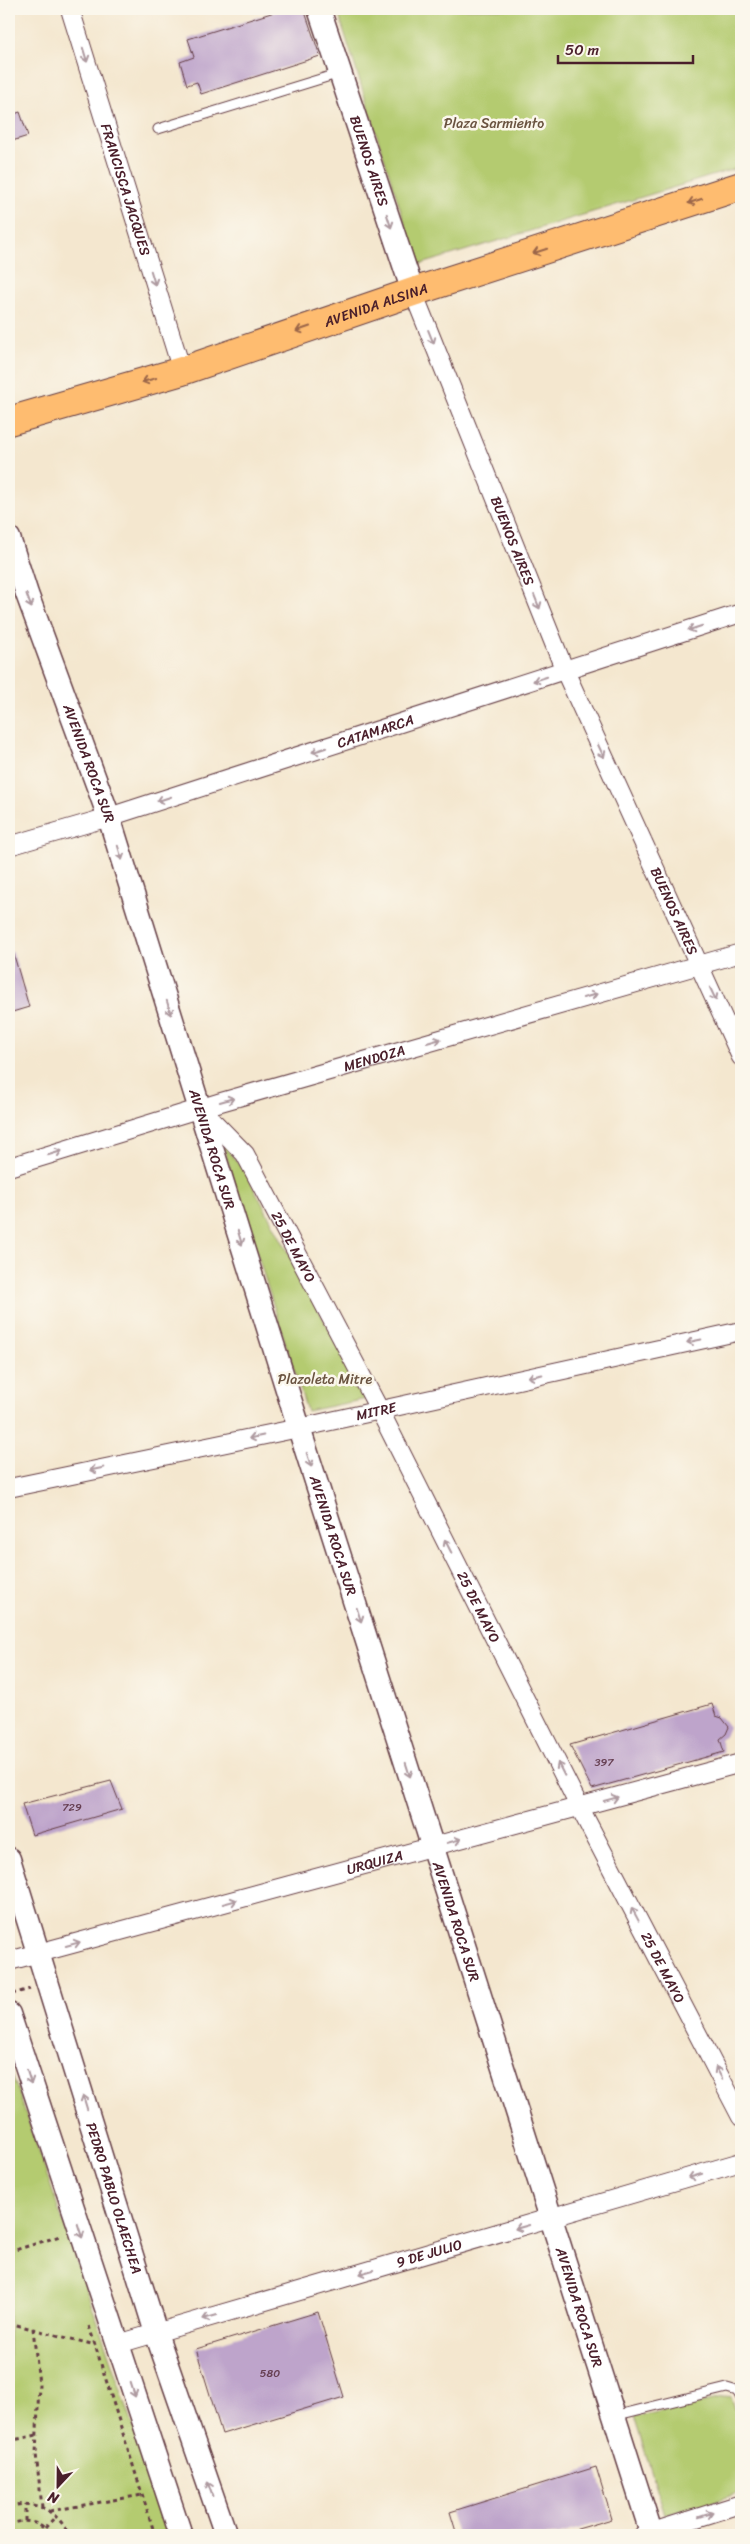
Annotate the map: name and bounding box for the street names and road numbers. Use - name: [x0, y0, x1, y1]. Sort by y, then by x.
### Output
- street label: BUENOS AIRES: [343, 112, 396, 210]
- street label: FRANCISCA JACQUES: [94, 120, 158, 259]
- street label: AVENIDA ALSINA: [320, 276, 431, 334]
- street label: BUENOS AIRES: [484, 492, 542, 589]
- street label: AVENIDA ROCA SUR: [56, 699, 123, 826]
- street label: CATAMARCA: [334, 707, 417, 755]
- street label: BUENOS AIRES: [643, 863, 705, 959]
- street label: MENDOZA: [340, 1037, 408, 1079]
- street label: AVENIDA ROCA SUR: [181, 1085, 243, 1213]
- street label: 25 DE MAYO: [264, 1206, 323, 1287]
- street label: MITRE: [354, 1394, 400, 1428]
- street label: AVENIDA ROCA SUR: [302, 1471, 364, 1599]
- street label: 25 DE MAYO: [450, 1566, 507, 1647]
- street label: URQUIZA: [344, 1842, 406, 1882]
- street label: AVENIDA ROCA SUR: [425, 1857, 487, 1985]
- street label: 25 DE MAYO: [634, 1927, 692, 2008]
- street label: PEDRO PABLO OLAECHEA: [79, 2119, 149, 2277]
- street label: 9 DE JULIO: [393, 2232, 465, 2275]
- street label: AVENIDA ROCA SUR: [548, 2243, 610, 2371]

